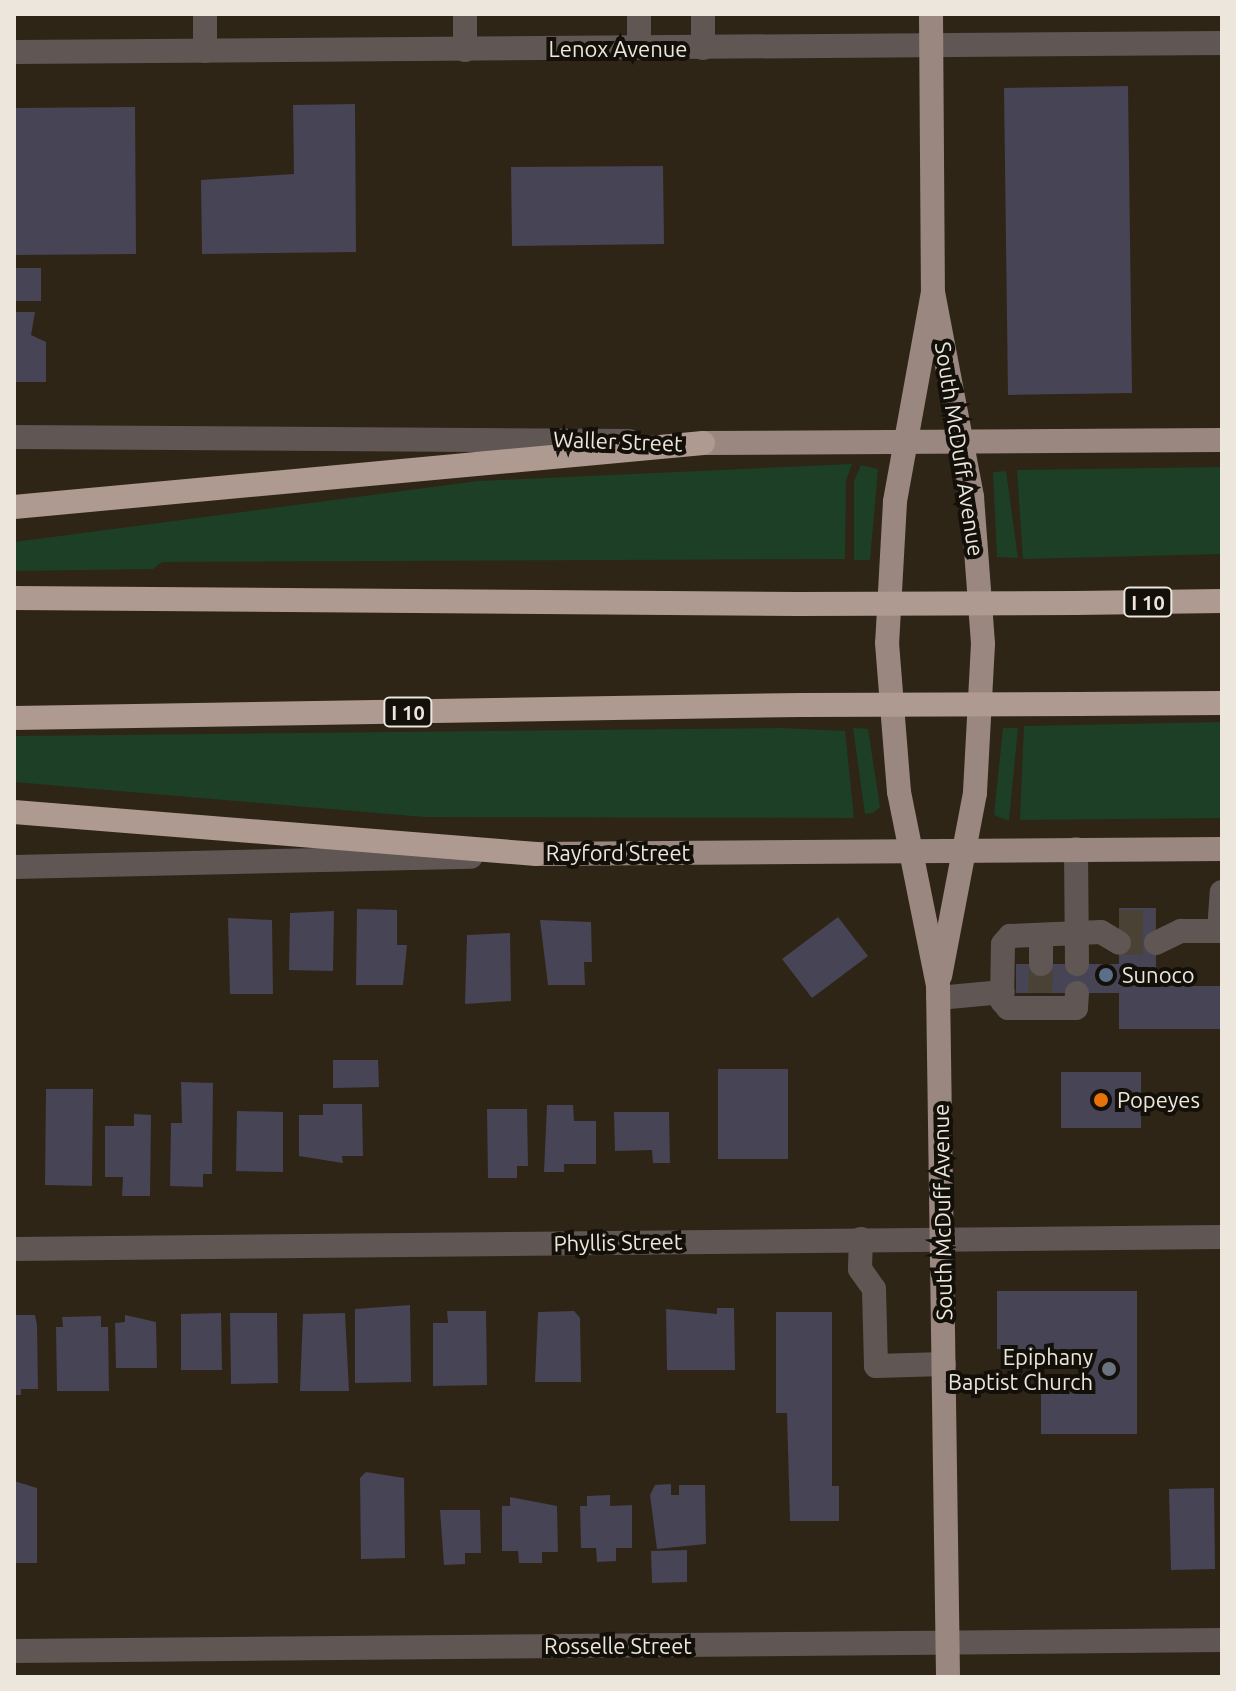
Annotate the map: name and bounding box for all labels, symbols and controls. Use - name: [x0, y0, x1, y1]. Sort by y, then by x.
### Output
- street label: Lenox Avenue: [549, 36, 687, 62]
- street label: South McDuff Avenue: [930, 340, 990, 558]
- street label: Waller Street: [553, 426, 683, 456]
- road number: I 10: [1122, 586, 1174, 618]
- road number: I 10: [382, 696, 434, 728]
- street label: Rayford Street: [546, 840, 690, 866]
- place label: Sunoco: [1122, 962, 1195, 988]
- marker: Sunoco: [1097, 966, 1115, 984]
- place label: Popeyes: [1117, 1087, 1200, 1113]
- marker: Popeyes: [1092, 1091, 1110, 1109]
- street label: South McDuff Avenue: [927, 1104, 957, 1320]
- street label: Phyllis Street: [553, 1228, 683, 1256]
- place label: Epiphany Baptist Church: [948, 1343, 1093, 1394]
- marker: Epiphany Baptist Church: [1100, 1360, 1118, 1378]
- street label: Rosselle Street: [544, 1633, 692, 1659]

